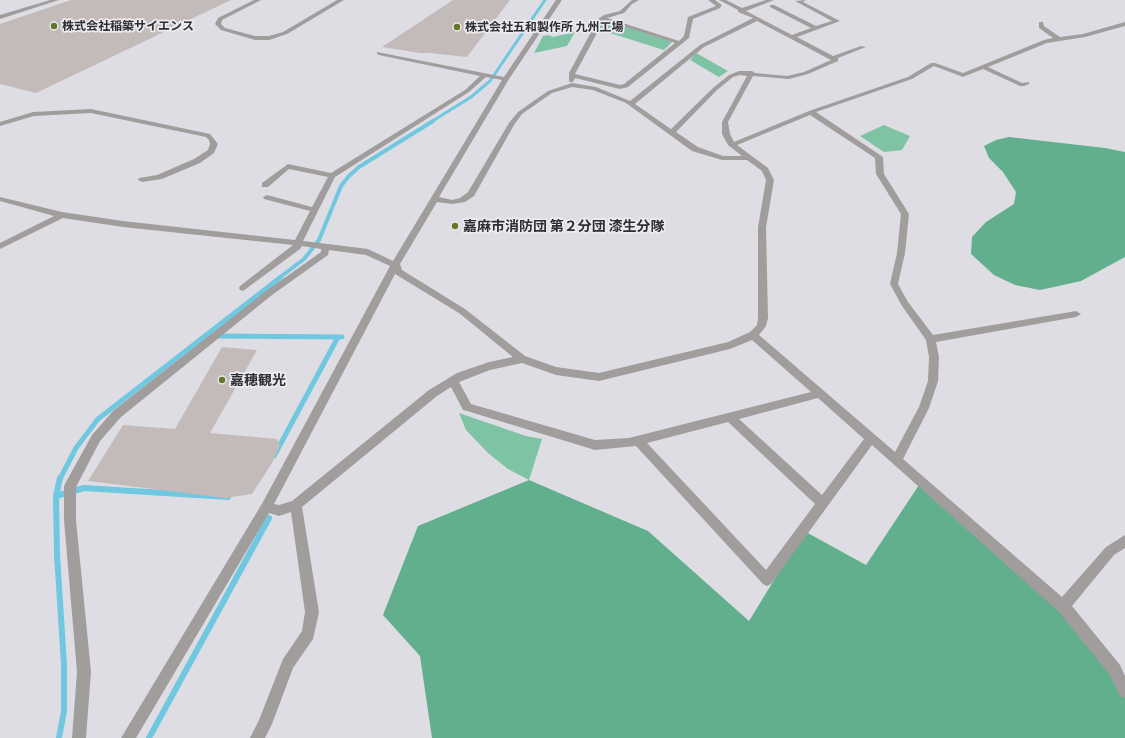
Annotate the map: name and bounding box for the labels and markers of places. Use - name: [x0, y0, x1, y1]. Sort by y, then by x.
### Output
- place label: 株式会社稲築サイエンス: [62, 19, 194, 33]
- place label: 株式会社五和製作所 九州工場: [465, 20, 623, 34]
- marker: 株式会社稲築サイエンス: [49, 21, 59, 31]
- marker: 株式会社五和製作所 九州工場: [452, 22, 462, 32]
- place label: 嘉麻市消防団 第２分団 漆生分隊: [463, 218, 665, 234]
- marker: 嘉麻市消防団 第２分団 漆生分隊: [450, 221, 460, 231]
- place label: 嘉穂観光: [230, 372, 286, 388]
- marker: 嘉穂観光: [217, 375, 227, 385]

